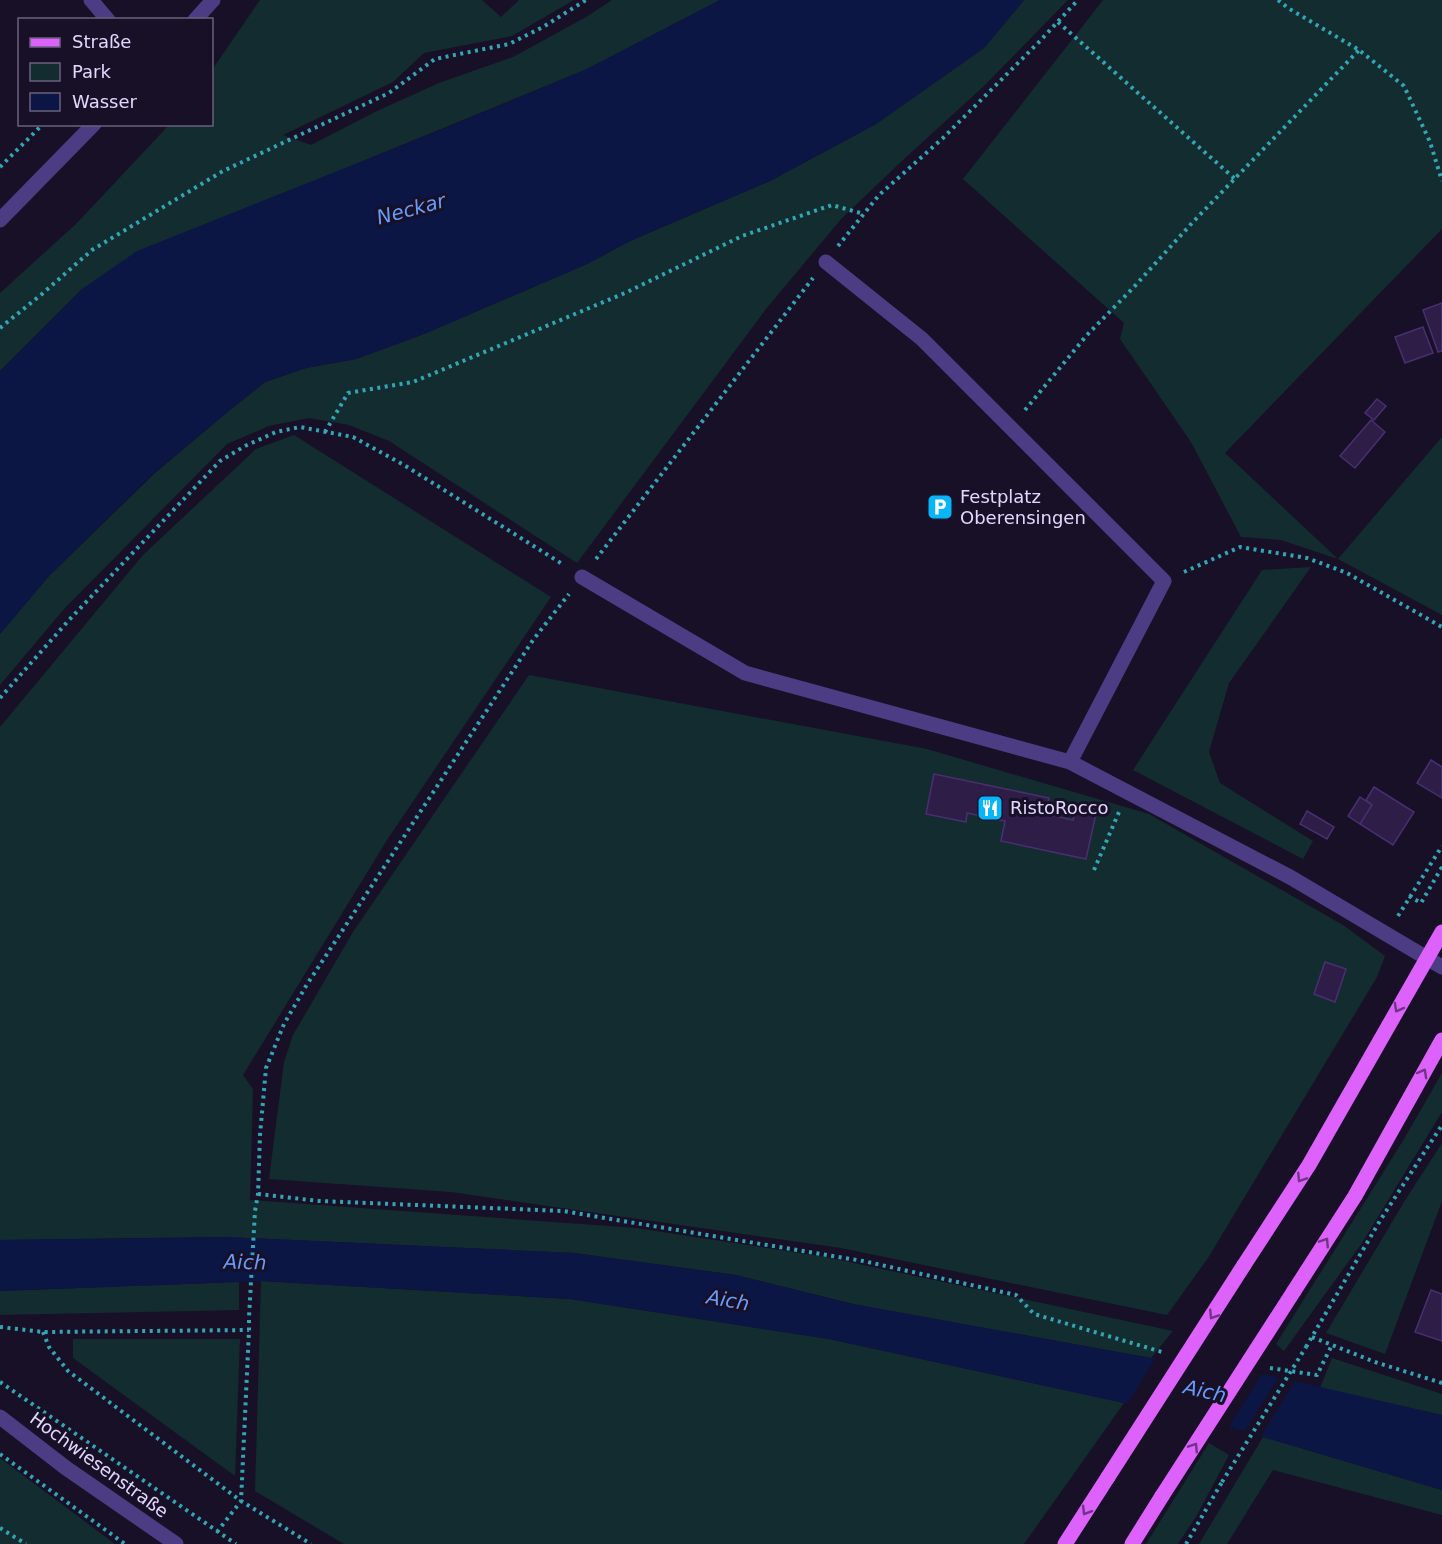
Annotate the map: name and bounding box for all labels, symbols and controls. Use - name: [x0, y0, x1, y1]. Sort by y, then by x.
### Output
- legend: [18, 18, 213, 126]
- text: Straße: [72, 31, 131, 52]
- text: Park: [72, 61, 111, 82]
- text: Wasser: [72, 91, 138, 112]
- water label: Neckar: [374, 188, 450, 230]
- place label: Festplatz Oberensingen: [960, 486, 1086, 528]
- parking icon: Festplatz Oberensingen: [925, 492, 955, 522]
- restaurant icon: RistoRocco: [975, 793, 1005, 823]
- place label: RistoRocco: [1010, 797, 1108, 818]
- one-way arrow: [1393, 1002, 1405, 1013]
- one-way arrow: [1416, 1069, 1428, 1079]
- one-way arrow: [1297, 1171, 1308, 1182]
- one-way arrow: [1318, 1237, 1329, 1248]
- water label: Aich: [221, 1250, 267, 1274]
- water label: Aich: [703, 1284, 751, 1316]
- one-way arrow: [1209, 1308, 1220, 1319]
- water label: Aich: [1179, 1374, 1229, 1408]
- street label: Hochwiesenstraße: [26, 1407, 173, 1522]
- one-way arrow: [1187, 1443, 1198, 1454]
- one-way arrow: [1083, 1504, 1094, 1515]

